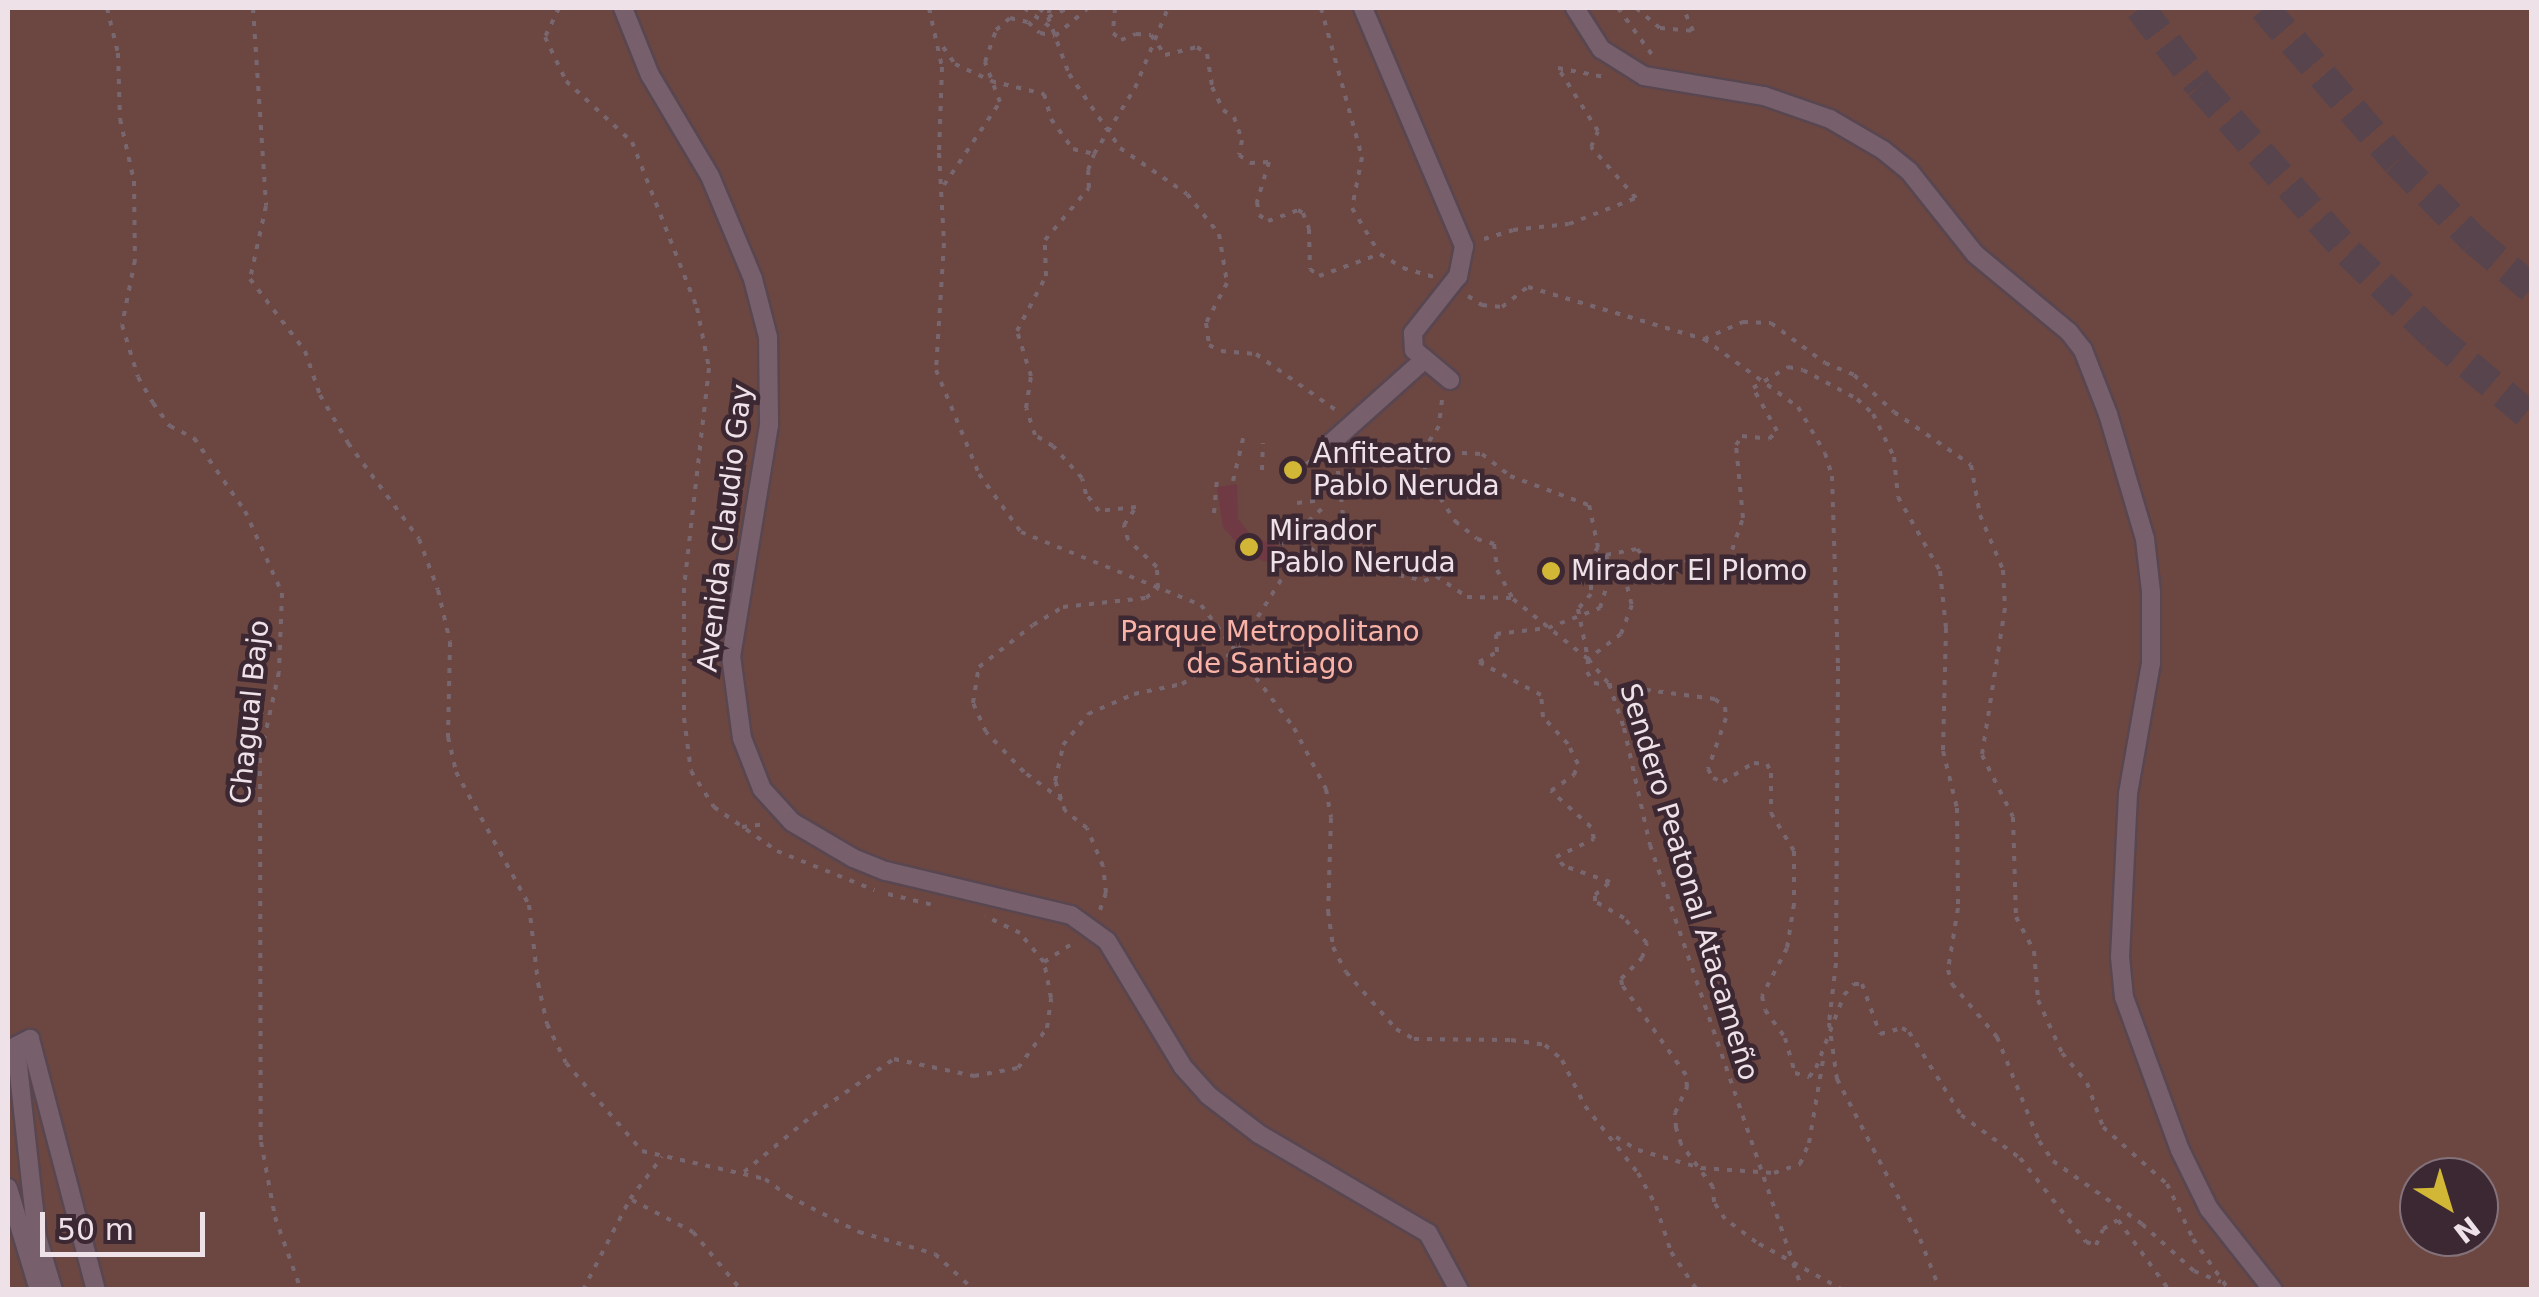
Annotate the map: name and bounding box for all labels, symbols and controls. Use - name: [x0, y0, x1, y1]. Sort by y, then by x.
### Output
- street label: Avenida Claudio Gay: [691, 382, 759, 674]
- place label: Anfiteatro Pablo Neruda: [1313, 437, 1500, 503]
- marker: Anfiteatro Pablo Neruda: [1282, 459, 1304, 481]
- place label: Mirador Pablo Neruda: [1269, 514, 1456, 580]
- marker: Mirador Pablo Neruda: [1238, 536, 1260, 558]
- place label: Mirador El Plomo: [1571, 554, 1807, 588]
- marker: Mirador El Plomo: [1540, 560, 1562, 582]
- park label: Parque Metropolitano de Santiago: [1120, 615, 1420, 681]
- street label: Chagual Bajo: [224, 618, 276, 806]
- street label: Sendero Peatonal Atacameño: [1613, 679, 1765, 1085]
- north arrow: [2399, 1157, 2499, 1257]
- scale bar: [45, 1192, 210, 1254]
- text: N: [2447, 1209, 2486, 1250]
- text: 50 m: [57, 1212, 134, 1247]

